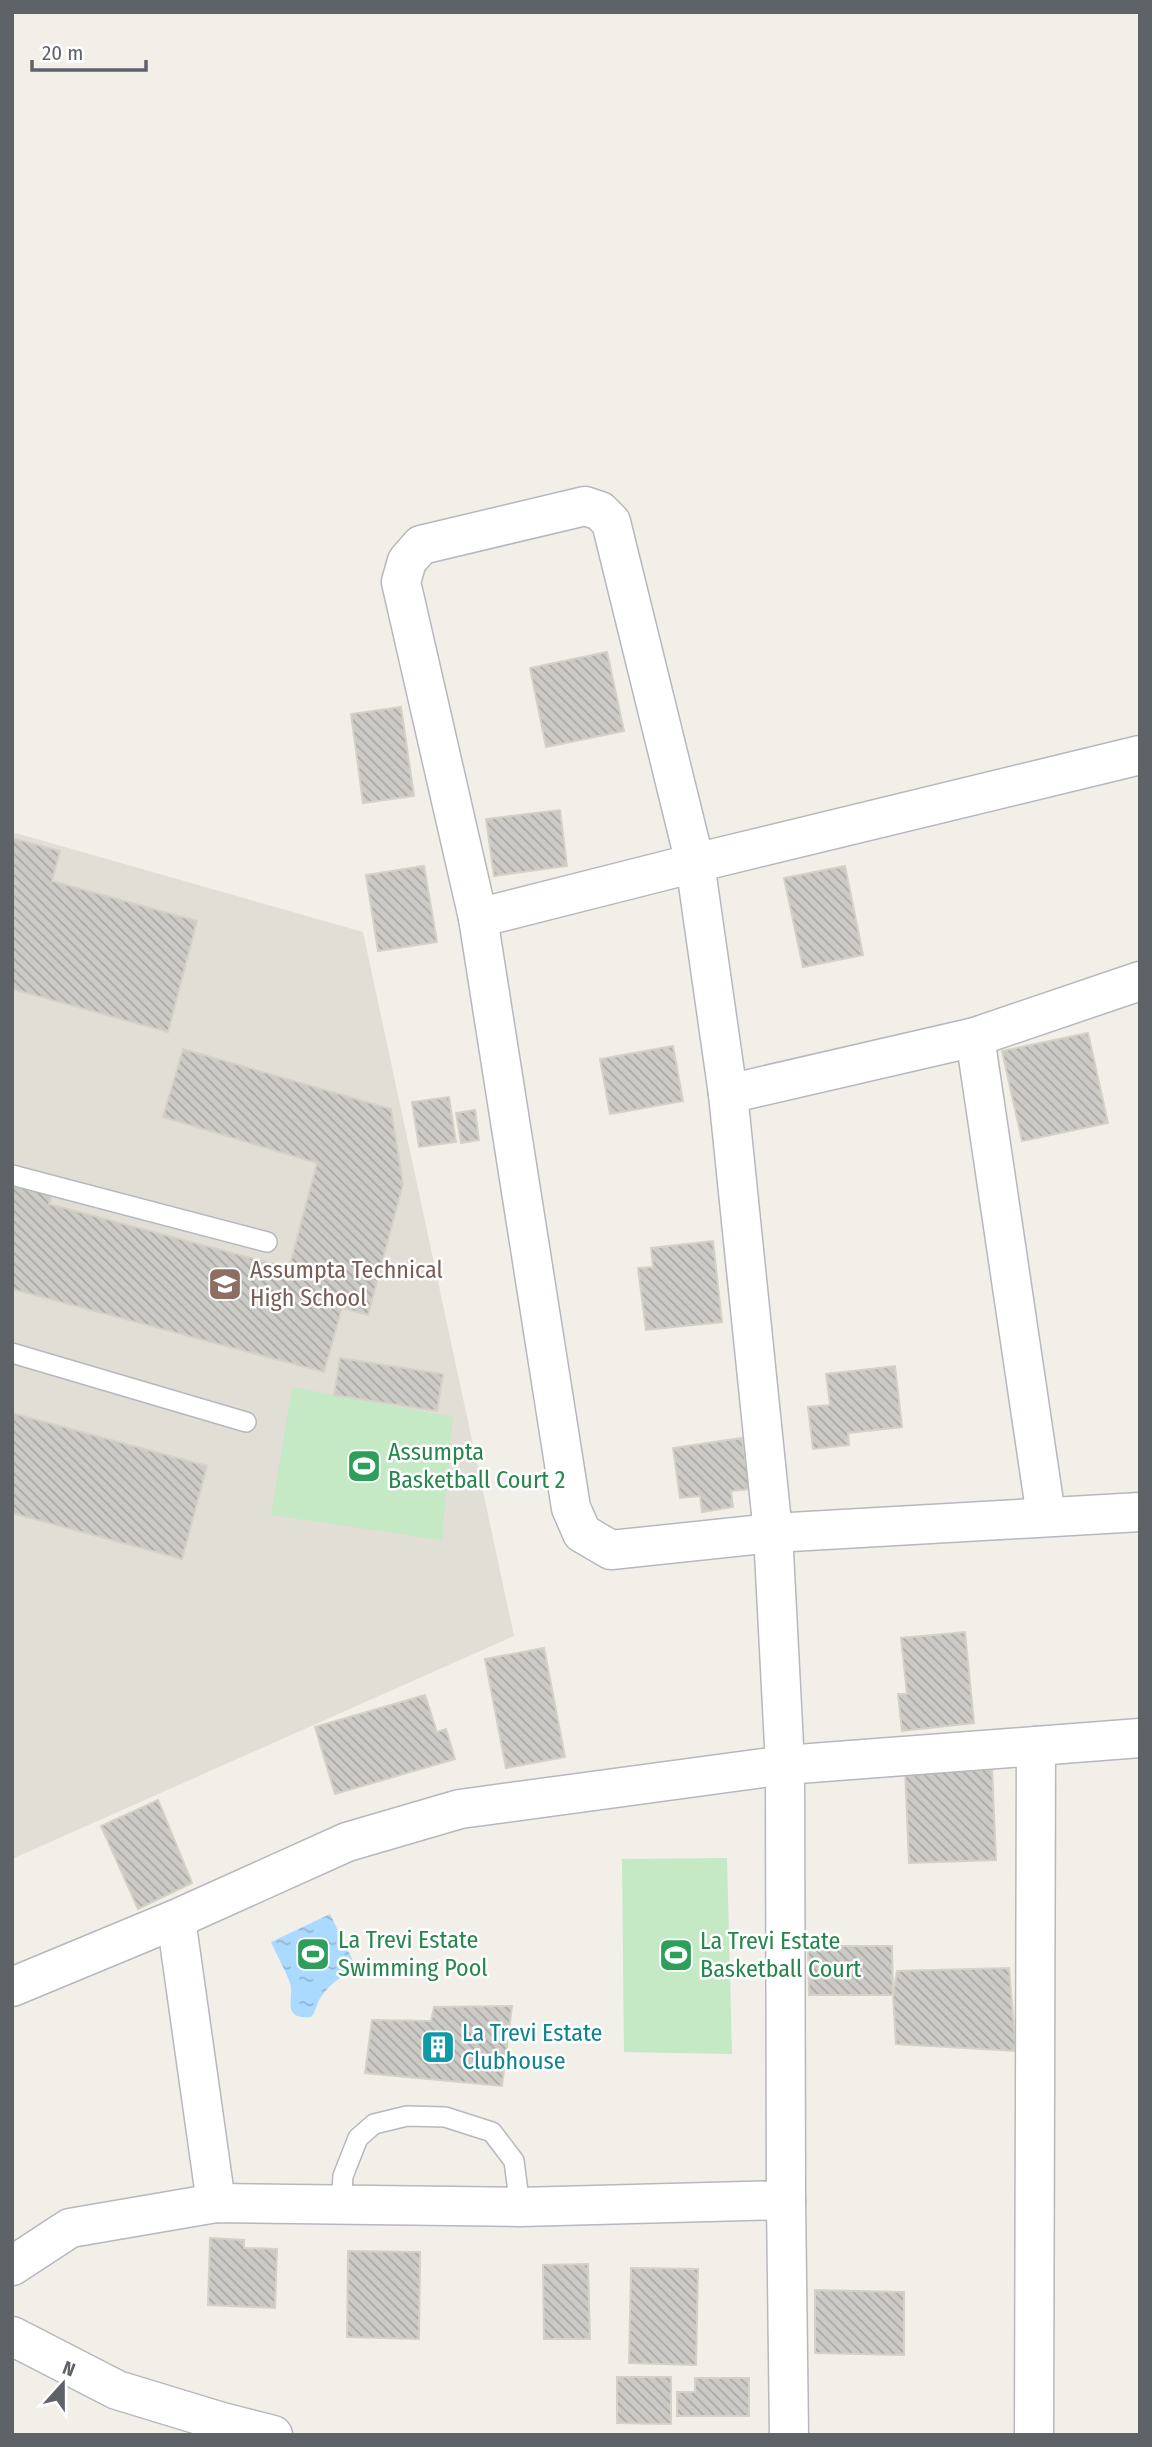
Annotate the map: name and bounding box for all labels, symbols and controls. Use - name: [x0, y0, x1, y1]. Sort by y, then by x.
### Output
- scale bar: [32, 28, 145, 72]
- text: 20 m: [42, 40, 83, 66]
- place label: Assumpta Technical High School: [250, 1256, 443, 1312]
- school or university icon: Assumpta Technical High School: [206, 1265, 244, 1303]
- place label: Assumpta Basketball Court 2: [388, 1438, 565, 1494]
- sports icon: Assumpta Basketball Court 2: [345, 1447, 383, 1485]
- place label: La Trevi Estate Swimming Pool: [338, 1926, 488, 1982]
- place label: La Trevi Estate Basketball Court: [700, 1927, 861, 1983]
- sports icon: La Trevi Estate Swimming Pool: [294, 1935, 332, 1973]
- sports icon: La Trevi Estate Basketball Court: [657, 1936, 695, 1974]
- place label: La Trevi Estate Clubhouse: [462, 2019, 602, 2075]
- building icon: La Trevi Estate Clubhouse: [419, 2028, 457, 2066]
- north arrow: [28, 2349, 98, 2419]
- text: N: [59, 2356, 78, 2381]

